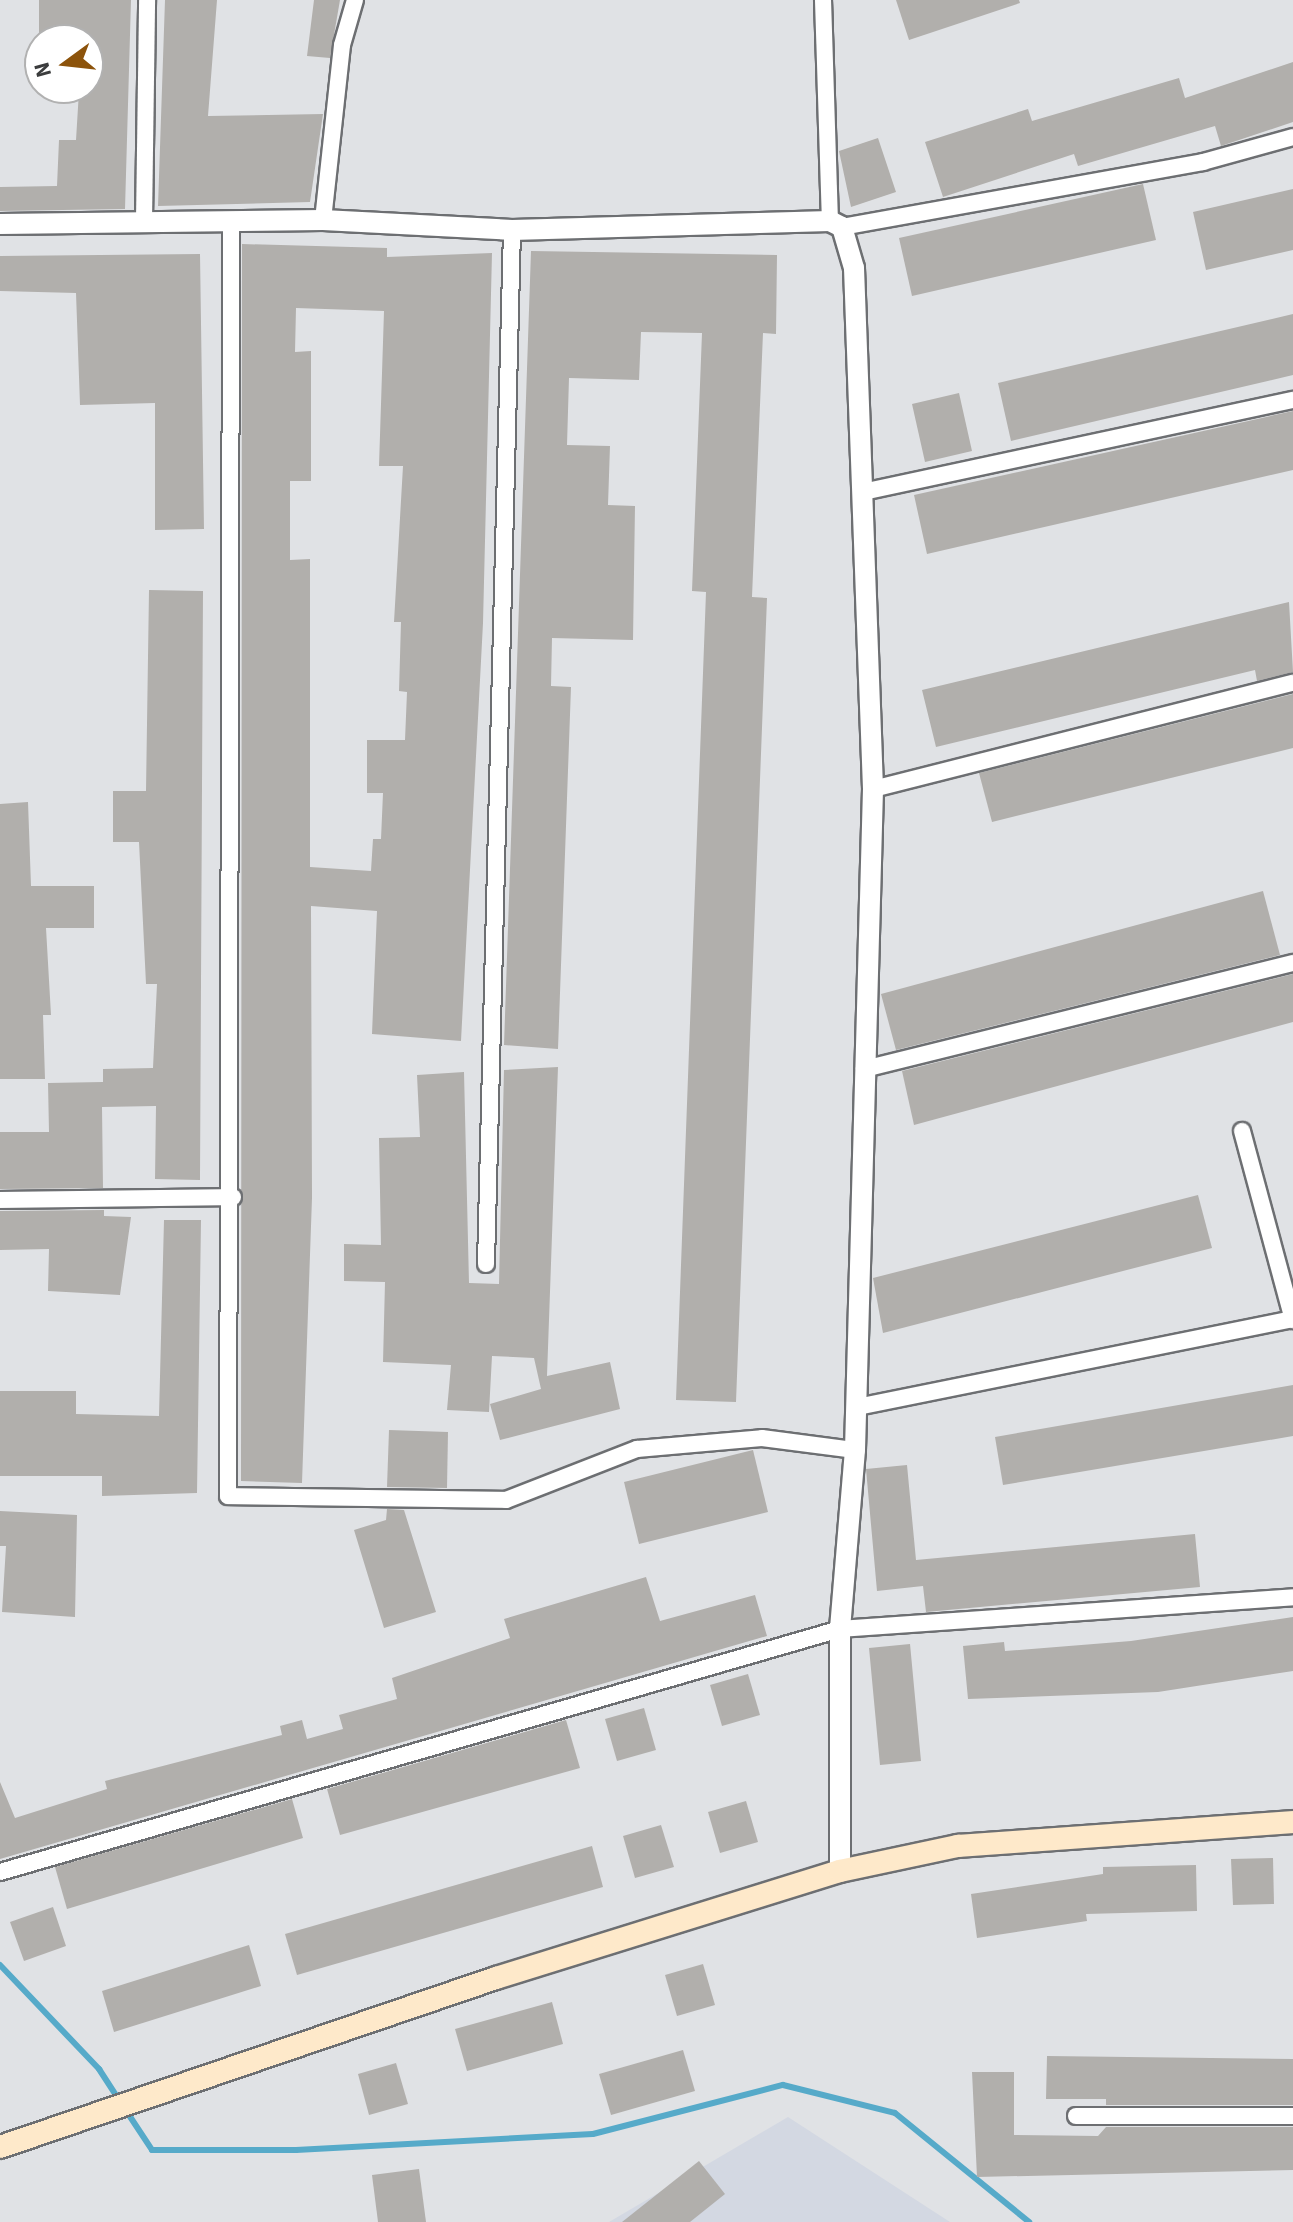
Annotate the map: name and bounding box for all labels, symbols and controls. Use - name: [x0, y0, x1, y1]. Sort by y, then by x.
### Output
- north arrow: [24, 24, 104, 104]
- text: N: [25, 58, 60, 81]

